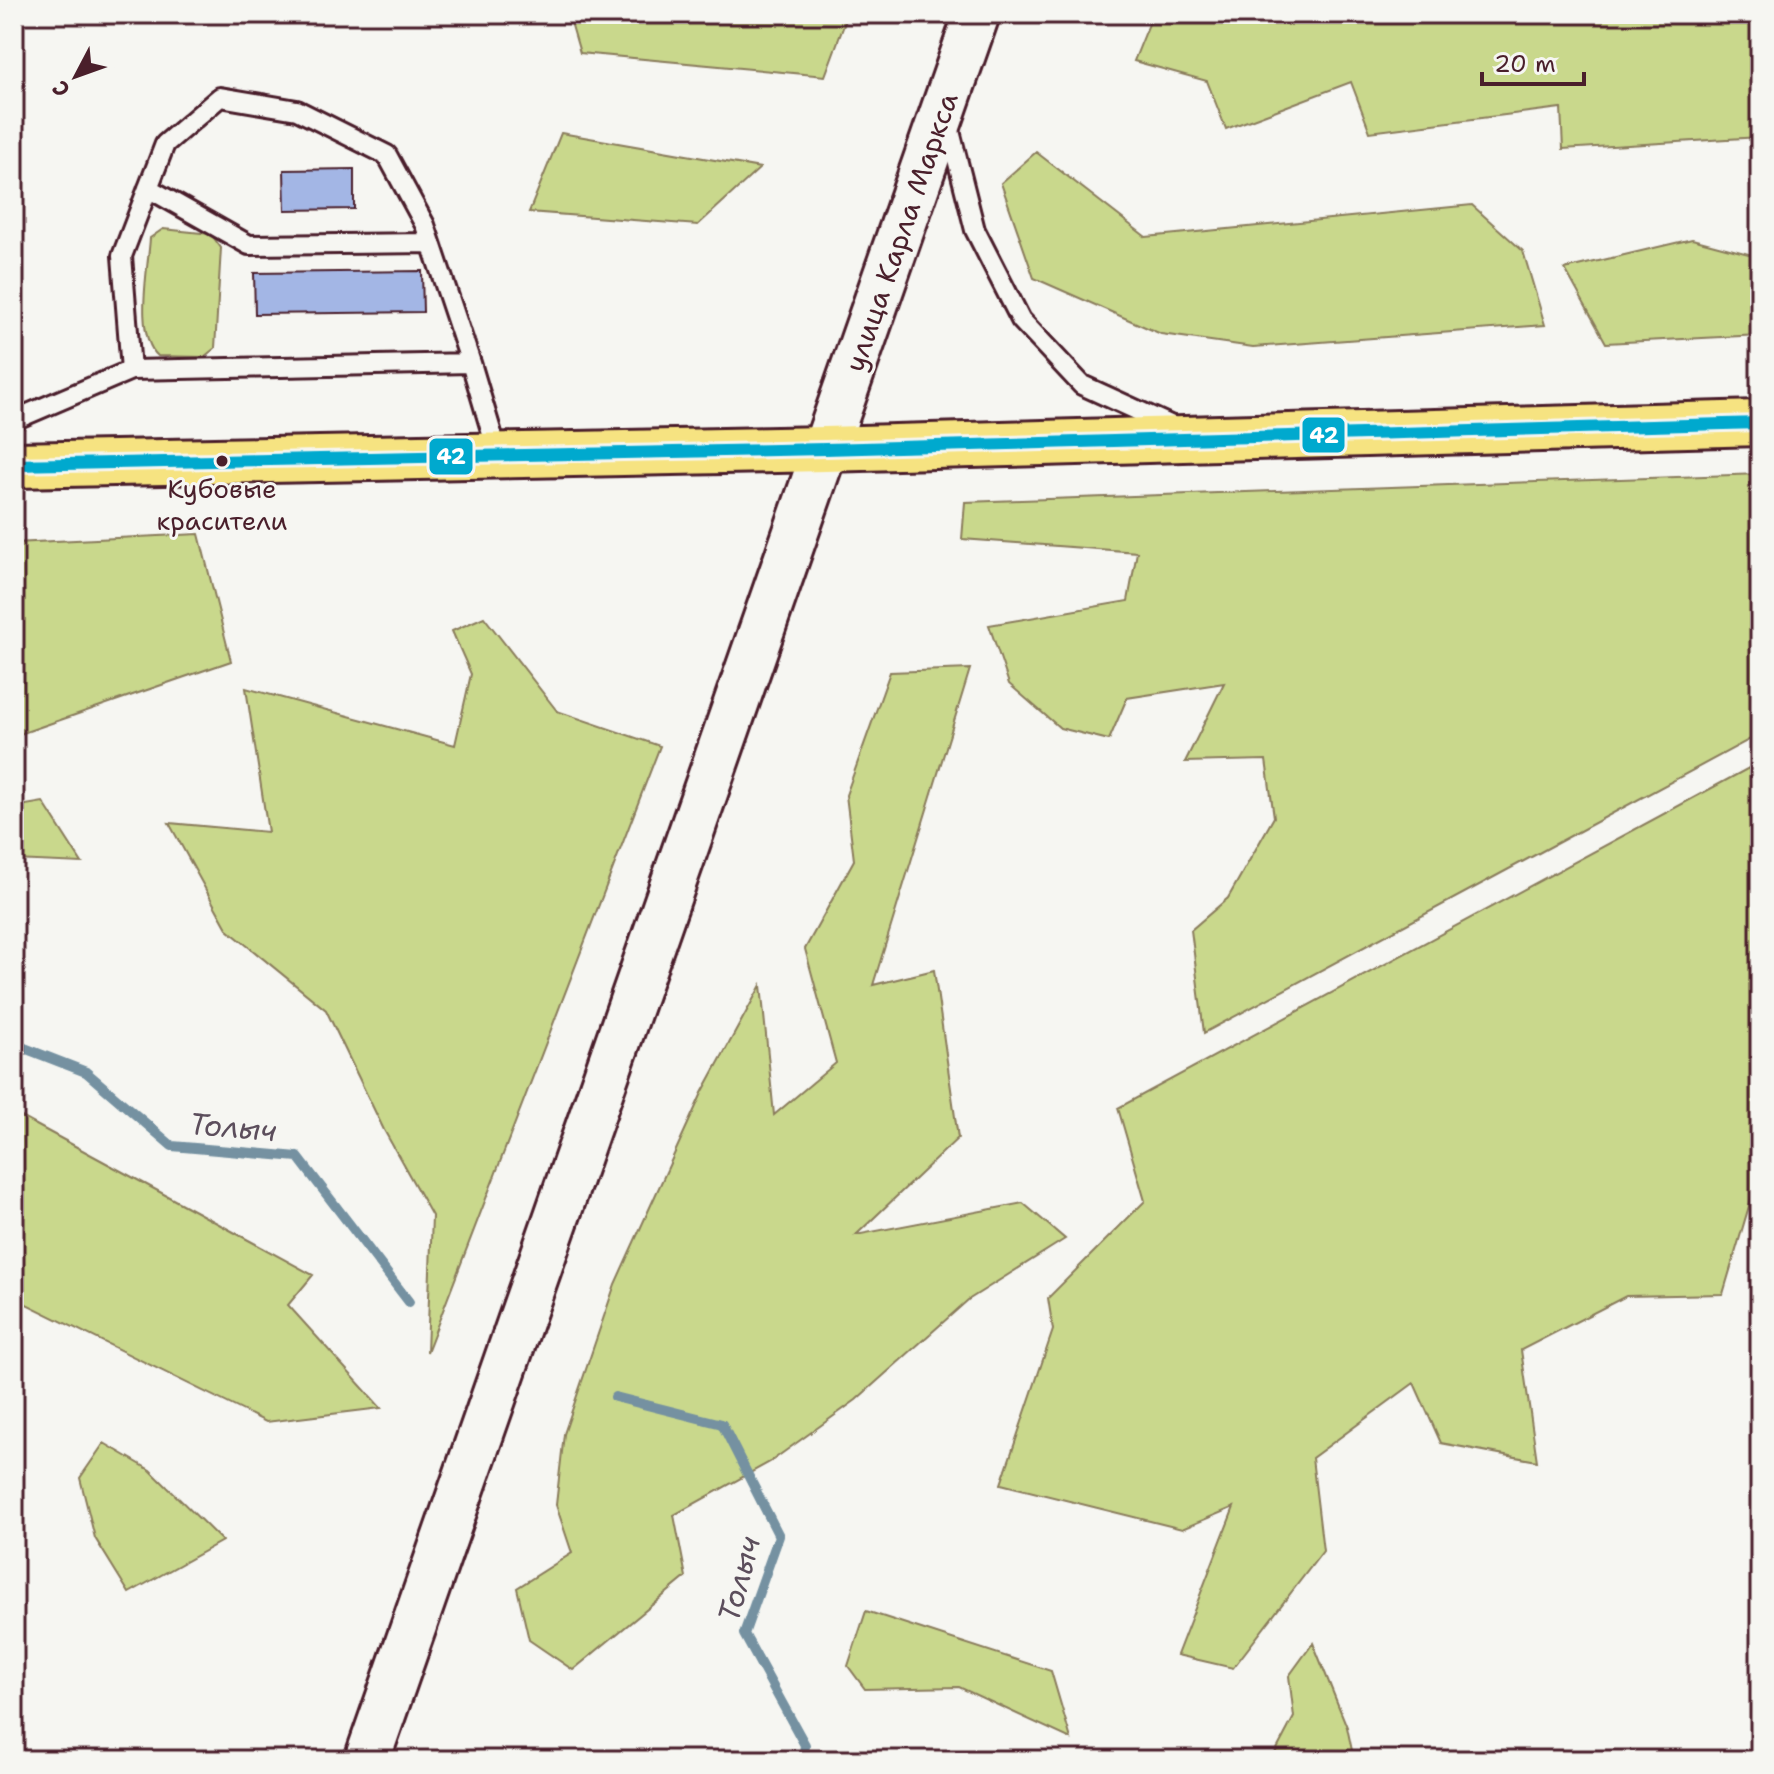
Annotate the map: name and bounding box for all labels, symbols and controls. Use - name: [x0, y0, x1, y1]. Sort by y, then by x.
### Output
- north arrow: [36, 36, 116, 116]
- scale bar: [1482, 36, 1584, 86]
- text: 20 m: [1494, 48, 1556, 80]
- text: С: [46, 74, 77, 103]
- street label: улица Карла Маркса: [835, 87, 967, 377]
- line badge: 42: [1301, 416, 1346, 454]
- text: 42: [1309, 421, 1339, 450]
- line badge: 42: [428, 437, 474, 476]
- text: 42: [436, 442, 466, 471]
- marker: Кубовые красители: [214, 453, 230, 469]
- place label: Кубовые красители: [156, 471, 288, 538]
- water label: Толыч: [188, 1103, 278, 1151]
- water label: Толыч: [708, 1531, 770, 1627]

